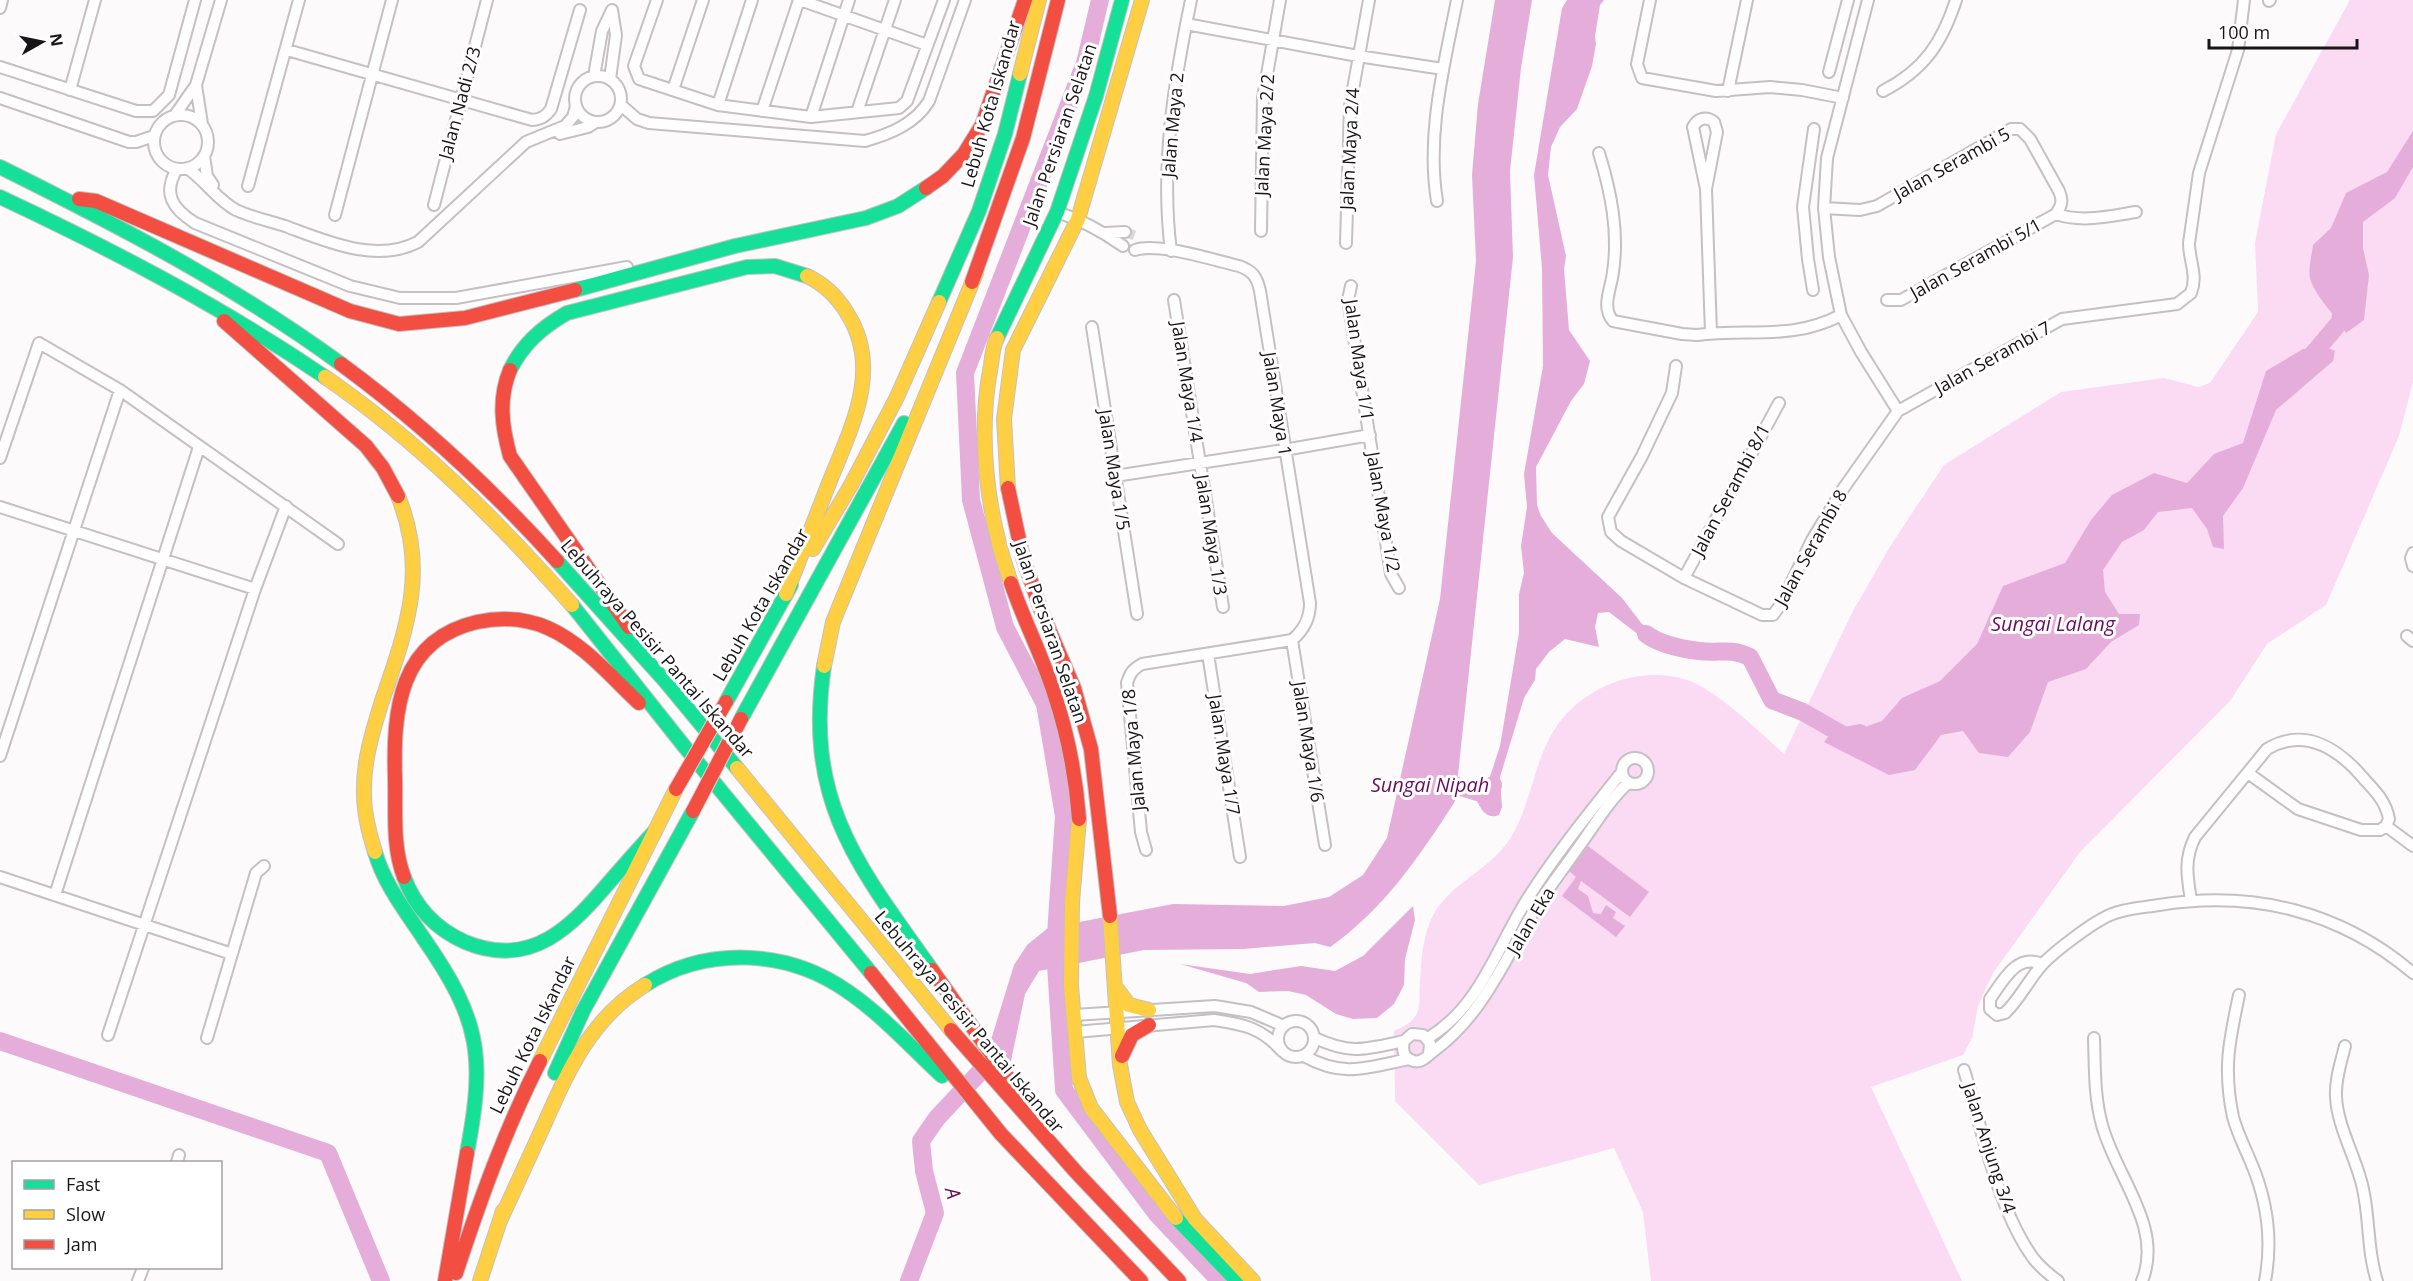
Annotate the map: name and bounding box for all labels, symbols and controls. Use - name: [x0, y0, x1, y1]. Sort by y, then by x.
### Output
- north arrow: [12, 12, 72, 72]
- scale bar: [2209, 12, 2358, 50]
- street label: Lebuh Kota Iskandar: [955, 17, 1026, 190]
- text: 100 m: [2218, 20, 2270, 44]
- text: N: [45, 32, 69, 48]
- street label: Jalan Persiaran Selatan: [1016, 40, 1102, 231]
- street label: Jalan Nadi 2/3: [432, 44, 486, 164]
- street label: Jalan Maya 2: [1155, 71, 1189, 180]
- street label: Jalan Maya 2/2: [1249, 73, 1279, 199]
- street label: Jalan Maya 2/4: [1334, 87, 1364, 213]
- street label: Jalan Serambi 5: [1887, 121, 2014, 206]
- street label: Jalan Serambi 5/1: [1904, 212, 2045, 305]
- street label: Jalan Maya 1/1: [1339, 296, 1380, 422]
- street label: Jalan Serambi 7: [1928, 315, 2055, 400]
- street label: Jalan Maya 1/4: [1166, 318, 1209, 444]
- street label: Jalan Maya 1: [1258, 348, 1298, 458]
- street label: Jalan Maya 1/5: [1093, 406, 1136, 532]
- street label: Jalan Serambi 8/1: [1684, 419, 1775, 562]
- street label: Jalan Maya 1/2: [1361, 448, 1406, 574]
- street label: Jalan Maya 1/3: [1190, 471, 1233, 597]
- street label: Jalan Serambi 8: [1767, 485, 1852, 612]
- street label: Lebuh Kota Iskandar: [707, 523, 814, 685]
- street label: Lebuhraya Pesisir Pantai Iskandar: [556, 534, 760, 763]
- street label: Jalan Persiaran Selatan: [1008, 535, 1093, 726]
- water label: Sungai Lalang: [1991, 610, 2116, 637]
- street label: Jalan Maya 1/6: [1287, 678, 1330, 804]
- street label: Jalan Maya 1/8: [1116, 688, 1150, 814]
- street label: Jalan Maya 1/7: [1203, 691, 1246, 817]
- water label: Sungai Nipah: [1371, 771, 1489, 798]
- street label: Jalan Eka: [1500, 882, 1560, 960]
- street label: Lebuhraya Pesisir Pantai Iskandar: [870, 905, 1070, 1138]
- street label: Lebuh Kota Iskandar: [483, 951, 581, 1117]
- street label: Jalan Anjung 3/4: [1957, 1078, 2022, 1216]
- legend: [12, 1161, 222, 1269]
- text: Fast: [66, 1172, 100, 1196]
- water label: A: [938, 1182, 968, 1202]
- text: Slow: [66, 1202, 105, 1226]
- text: Jam: [64, 1232, 98, 1256]

